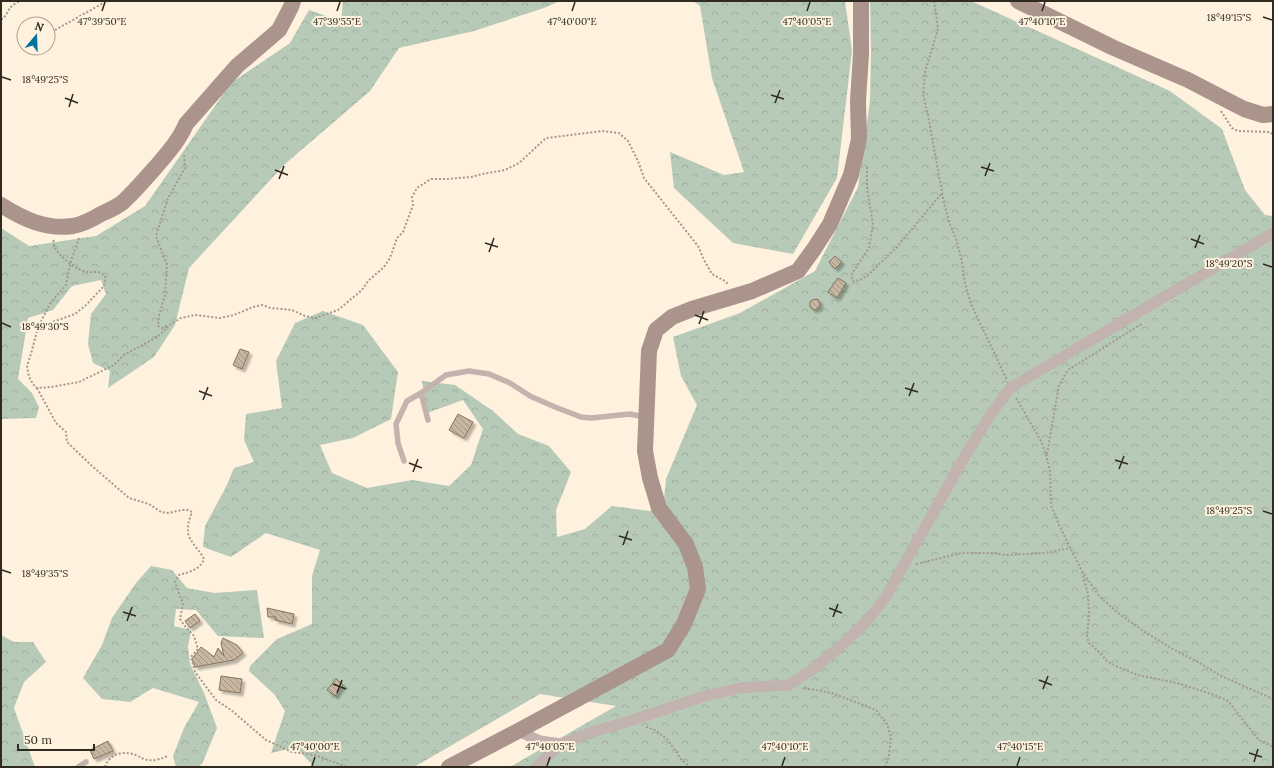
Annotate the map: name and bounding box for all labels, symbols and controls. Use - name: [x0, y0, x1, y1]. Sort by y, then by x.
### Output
- text: 18°49'15"S: [1207, 11, 1252, 24]
- text: 47°39'50"E: [78, 15, 126, 28]
- text: 47°39'55"E: [313, 15, 361, 28]
- text: 47°40'00"E: [547, 15, 597, 28]
- text: 47°40'05"E: [783, 15, 831, 28]
- text: 47°40'10"E: [1019, 15, 1066, 28]
- north arrow: [16, 16, 56, 56]
- text: N: [33, 19, 46, 35]
- text: 18°49'25"S: [22, 73, 68, 86]
- text: 18°49'20"S: [1206, 257, 1253, 270]
- text: 18°49'30"S: [21, 320, 69, 333]
- text: 18°49'25"S: [1206, 504, 1252, 517]
- text: 18°49'35"S: [22, 567, 69, 580]
- scale bar: [18, 726, 94, 752]
- text: 50 m: [24, 732, 52, 747]
- text: 47°40'00"E: [290, 740, 340, 753]
- text: 47°40'05"E: [526, 740, 574, 753]
- text: 47°40'10"E: [762, 740, 809, 753]
- text: 47°40'15"E: [997, 740, 1043, 753]

